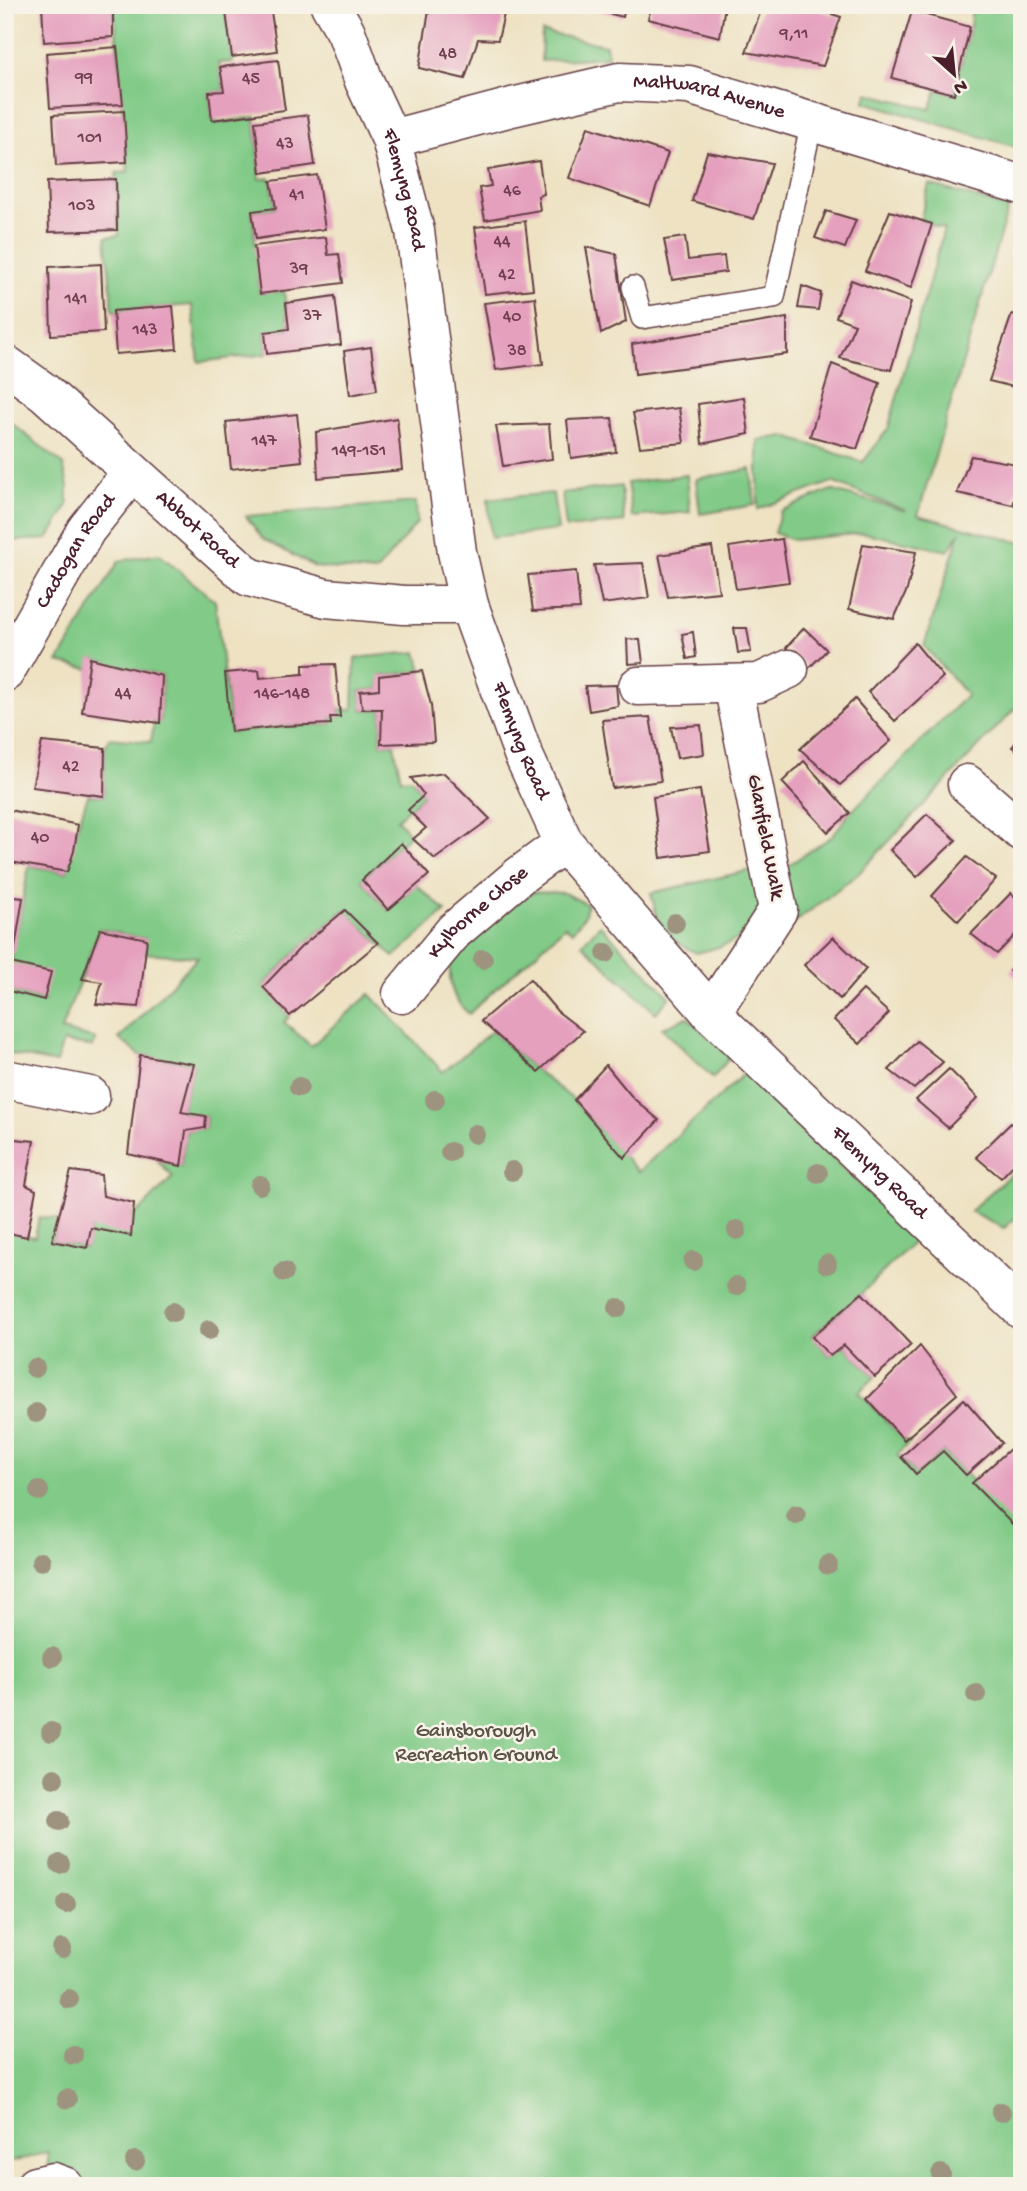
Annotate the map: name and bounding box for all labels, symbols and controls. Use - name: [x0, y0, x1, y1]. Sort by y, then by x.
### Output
- house number: 9,11: [778, 24, 809, 45]
- north arrow: [918, 38, 988, 108]
- house number: 48: [439, 44, 457, 65]
- house number: 99: [74, 68, 93, 89]
- house number: 45: [242, 69, 260, 90]
- street label: Maltward Avenue: [633, 70, 789, 126]
- text: N: [949, 73, 971, 99]
- street label: Flemyng Road: [375, 124, 430, 254]
- house number: 101: [77, 128, 102, 149]
- house number: 43: [276, 134, 294, 155]
- house number: 46: [503, 181, 522, 202]
- house number: 41: [289, 185, 305, 206]
- house number: 103: [68, 196, 95, 217]
- house number: 44: [493, 232, 511, 253]
- house number: 39: [289, 259, 308, 280]
- house number: 42: [498, 265, 516, 286]
- house number: 141: [63, 289, 88, 310]
- house number: 37: [302, 306, 322, 327]
- house number: 40: [503, 307, 521, 328]
- house number: 143: [131, 320, 158, 341]
- house number: 38: [506, 341, 527, 362]
- house number: 147: [250, 431, 277, 452]
- house number: 149-151: [331, 441, 386, 462]
- street label: Abbot Road: [150, 486, 246, 576]
- street label: Cadogan Road: [31, 488, 123, 613]
- street label: Flemyng Road: [485, 678, 556, 805]
- house number: 44: [114, 684, 132, 705]
- house number: 146-148: [253, 684, 310, 705]
- house number: 42: [62, 757, 80, 778]
- street label: Glanfield Walk: [740, 772, 789, 904]
- house number: 40: [31, 828, 49, 849]
- street label: Kylborne Close: [423, 860, 534, 965]
- street label: Flemyng Road: [825, 1121, 934, 1226]
- park label: Gainsborough Recreation Ground: [395, 1720, 558, 1769]

